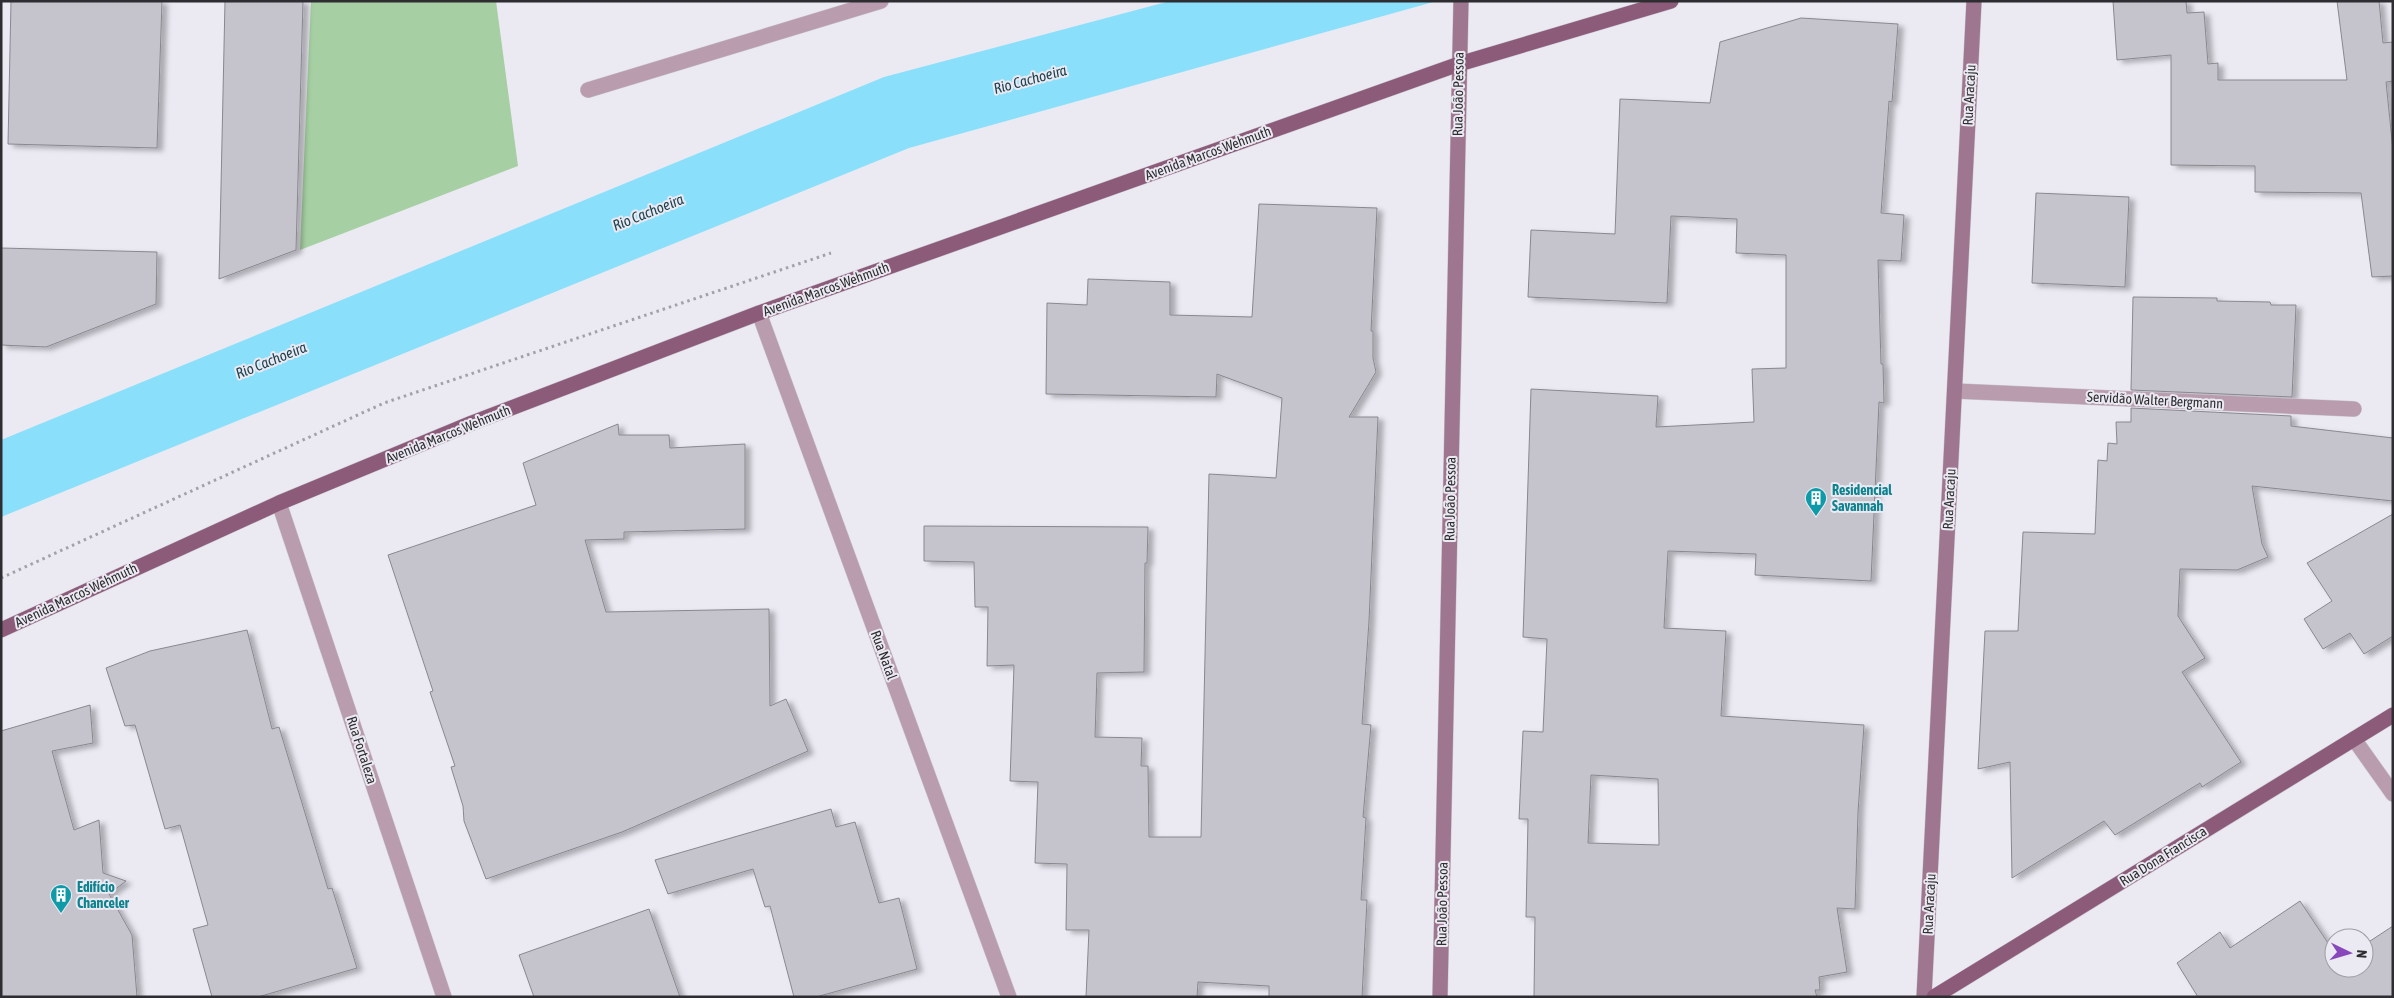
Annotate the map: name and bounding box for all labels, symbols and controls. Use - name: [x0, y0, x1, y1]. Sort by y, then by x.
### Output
- street label: Rua João Pessoa: [1449, 52, 1467, 136]
- water label: Rio Cachoeira: [992, 61, 1068, 97]
- street label: Rua Aracaju: [1959, 64, 1979, 126]
- street label: Avenida Marcos Wehmuth: [1143, 123, 1273, 183]
- water label: Rio Cachoeira: [610, 190, 686, 234]
- street label: Avenida Marcos Wehmuth: [761, 259, 891, 319]
- water label: Rio Cachoeira: [233, 338, 309, 382]
- street label: Servidão Walter Bergmann: [2087, 388, 2223, 412]
- street label: Avenida Marcos Wehmuth: [383, 402, 513, 466]
- street label: Rua João Pessoa: [1441, 457, 1459, 541]
- street label: Rua Aracaju: [1939, 468, 1959, 530]
- place label: Residencial Savannah: [1832, 482, 1892, 514]
- building icon: Residencial Savannah: [1804, 486, 1828, 517]
- street label: Avenida Marcos Wehmuth: [12, 560, 140, 630]
- street label: Rua Natal: [868, 628, 900, 682]
- street label: Rua Fortaleza: [344, 714, 380, 786]
- street label: Rua Dona Francisca: [2117, 823, 2209, 889]
- street label: Rua João Pessoa: [1433, 862, 1451, 946]
- street label: Rua Aracaju: [1919, 873, 1939, 935]
- place label: Edifício Chanceler: [77, 879, 130, 911]
- building icon: Edifício Chanceler: [49, 883, 73, 914]
- north arrow: [2324, 928, 2374, 978]
- text: N: [2354, 949, 2370, 959]

